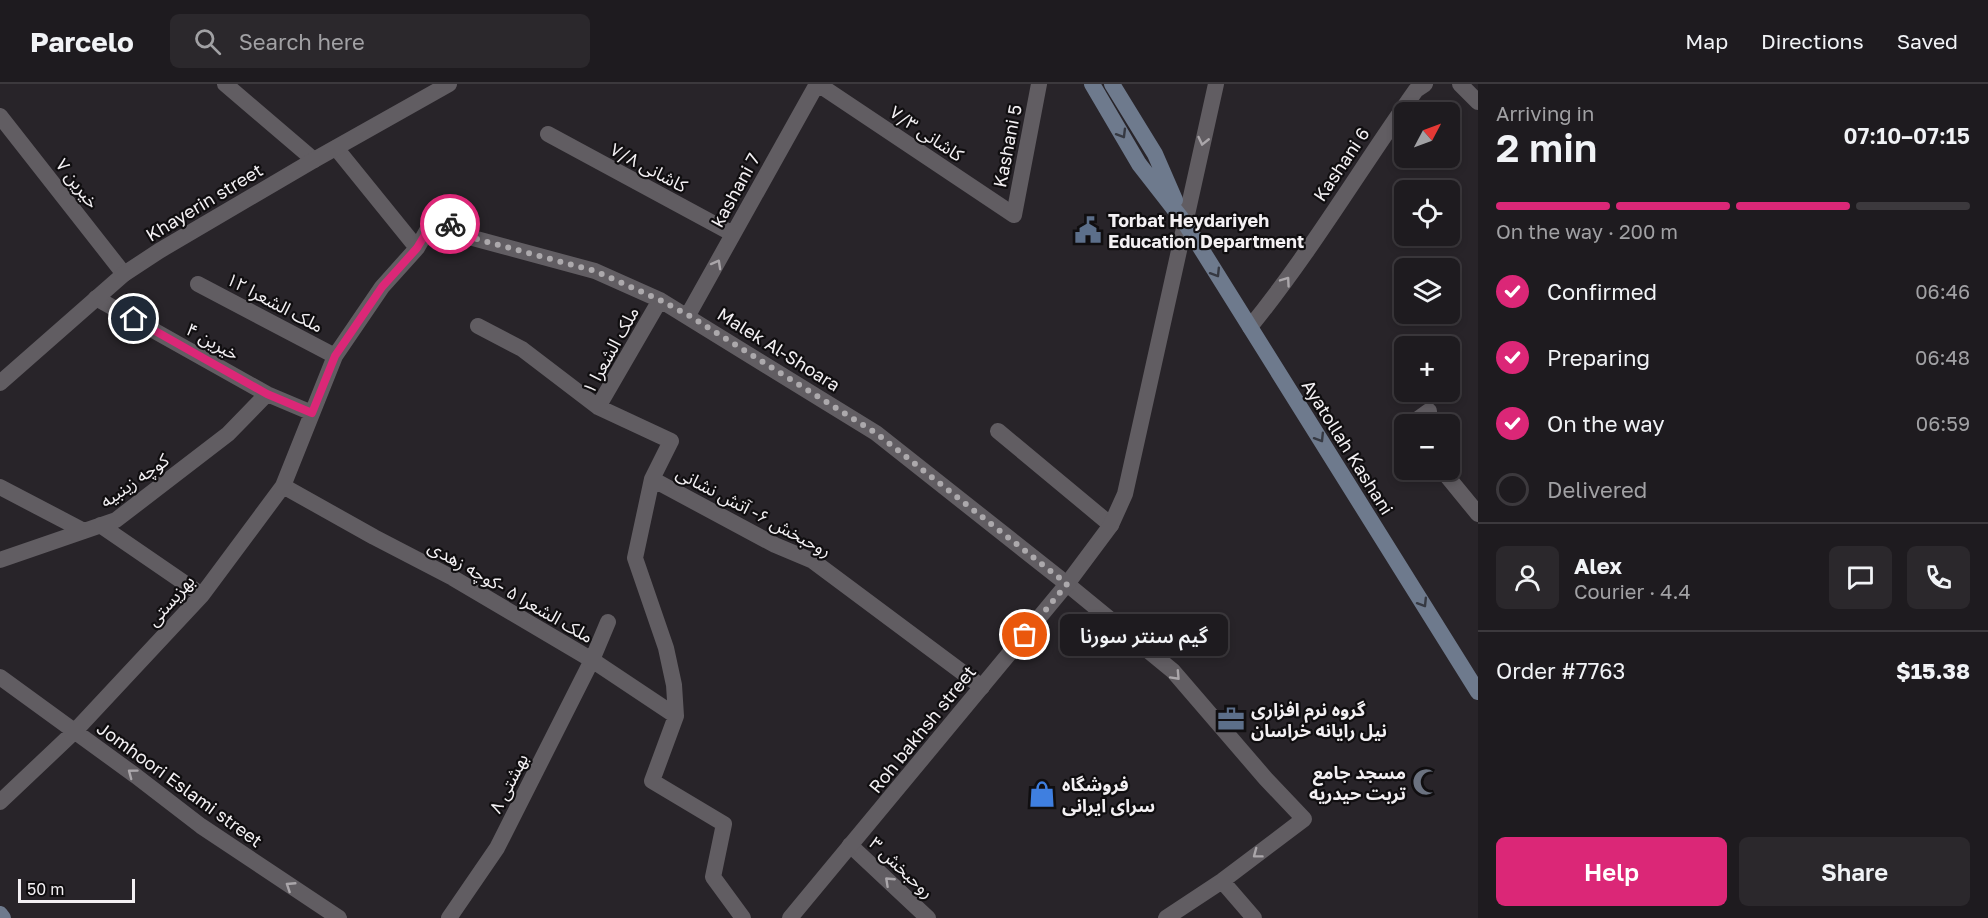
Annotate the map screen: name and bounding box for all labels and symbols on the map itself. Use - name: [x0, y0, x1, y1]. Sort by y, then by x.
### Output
- street label: کاشانی ۷/۳: [886, 100, 968, 167]
- north arrow: [1394, 102, 1460, 168]
- street label: Kashani 5: [988, 103, 1026, 189]
- street label: Kashani 6: [1308, 123, 1374, 205]
- one-way arrow: [1115, 128, 1126, 138]
- one-way arrow: [1198, 136, 1211, 146]
- street label: کاشانی ۷/۸: [606, 138, 692, 198]
- street label: kashani 7: [706, 149, 764, 231]
- street label: خیرین ۷: [51, 154, 104, 213]
- street label: Khayerin street: [142, 158, 266, 246]
- courier: [420, 194, 480, 254]
- place label: Torbat Heydariyeh Education Department: [1108, 209, 1304, 252]
- public building icon: Torbat Heydariyeh Education Department: [1073, 215, 1103, 245]
- one-way arrow: [710, 260, 721, 270]
- one-way arrow: [1209, 266, 1220, 277]
- street label: ملک الشعرا ۱۲: [222, 267, 327, 338]
- one-way arrow: [1279, 277, 1290, 288]
- pin: [108, 293, 159, 344]
- street label: Malek Al-Shoara: [714, 302, 844, 396]
- street label: ملک الشعرا ۱: [577, 303, 644, 398]
- street label: خیرین ۴: [182, 318, 243, 365]
- street label: Ayatollah Kashani: [1298, 376, 1398, 518]
- one-way arrow: [1312, 432, 1324, 442]
- street label: کوچه زینبیه: [95, 448, 174, 513]
- street label: روحبخش ۶- آتش نشانی: [672, 461, 835, 562]
- street label: ملک الشعرا ۵ -کوچه زهدی: [424, 535, 597, 648]
- street label: بهزیستی: [141, 570, 199, 631]
- one-way arrow: [1415, 597, 1426, 608]
- pin: [999, 609, 1050, 660]
- callout: گیم سنتر سورنا: [1061, 614, 1229, 656]
- street label: Roh bakhsh street: [864, 661, 980, 797]
- one-way arrow: [1169, 669, 1180, 680]
- place label: گروه نرم افزاری نیل رایانه خراسان: [1251, 698, 1387, 742]
- office icon: گروه نرم افزاری نیل رایانه خراسان: [1216, 704, 1246, 734]
- street label: Jomhoori Eslami street: [93, 717, 267, 851]
- street label: بهشتی ۸: [484, 749, 533, 817]
- place label: مسجد جامع تربت حیدریه: [1309, 761, 1407, 805]
- mosque icon: مسجد جامع تربت حیدریه: [1411, 767, 1441, 797]
- one-way arrow: [127, 769, 138, 780]
- place label: فروشگاه سرای ایرانی: [1062, 773, 1155, 817]
- shop icon: فروشگاه سرای ایرانی: [1027, 779, 1057, 809]
- street label: روحبخش ۳: [864, 831, 939, 903]
- one-way arrow: [1253, 847, 1264, 858]
- scale bar: [18, 876, 135, 904]
- one-way arrow: [885, 878, 896, 889]
- one-way arrow: [286, 882, 297, 893]

